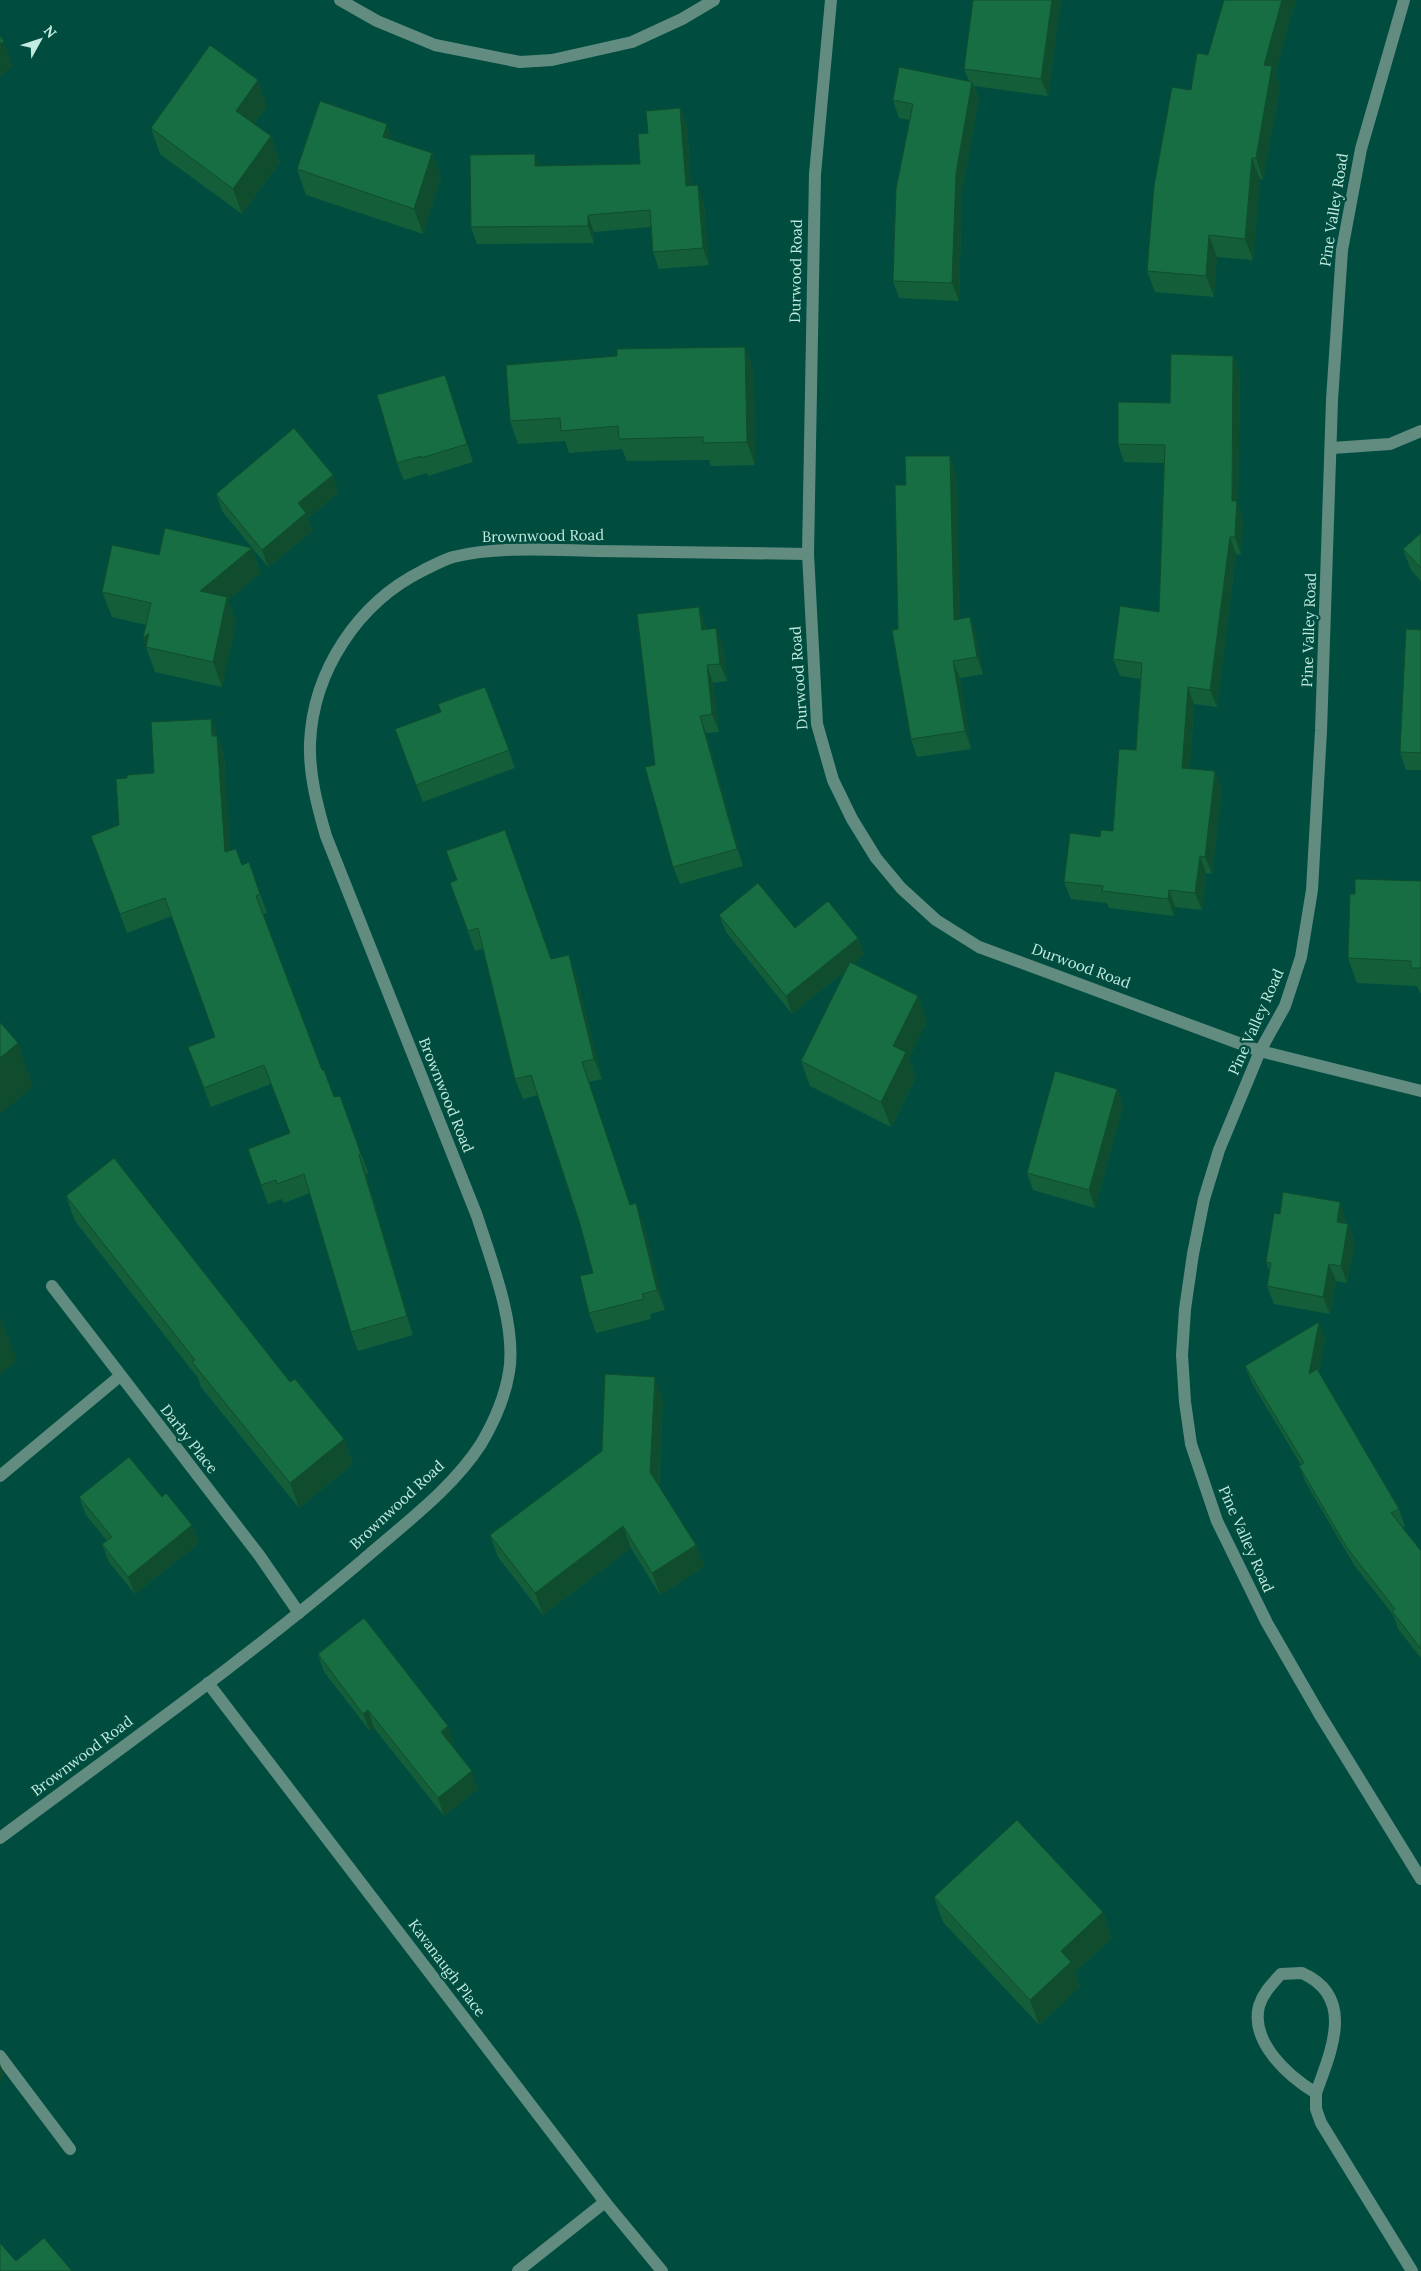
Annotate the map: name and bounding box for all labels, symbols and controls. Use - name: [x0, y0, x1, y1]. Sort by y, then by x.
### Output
- north arrow: [15, 15, 65, 65]
- text: N: [40, 22, 60, 42]
- street label: Pine Valley Road: [1315, 152, 1352, 268]
- street label: Durwood Road: [785, 219, 806, 323]
- street label: Brownwood Road: [482, 525, 604, 546]
- street label: Pine Valley Road: [1297, 572, 1320, 688]
- street label: Durwood Road: [785, 626, 812, 730]
- street label: Durwood Road: [1029, 939, 1133, 992]
- street label: Pine Valley Road: [1224, 966, 1288, 1078]
- street label: Brownwood Road: [415, 1035, 478, 1155]
- street label: Darby Place: [156, 1400, 222, 1477]
- street label: Brownwood Road: [345, 1456, 448, 1553]
- street label: Pine Valley Road: [1214, 1483, 1278, 1595]
- street label: Brownwood Road: [27, 1711, 136, 1800]
- street label: Kavanaugh Place: [405, 1915, 490, 2020]

